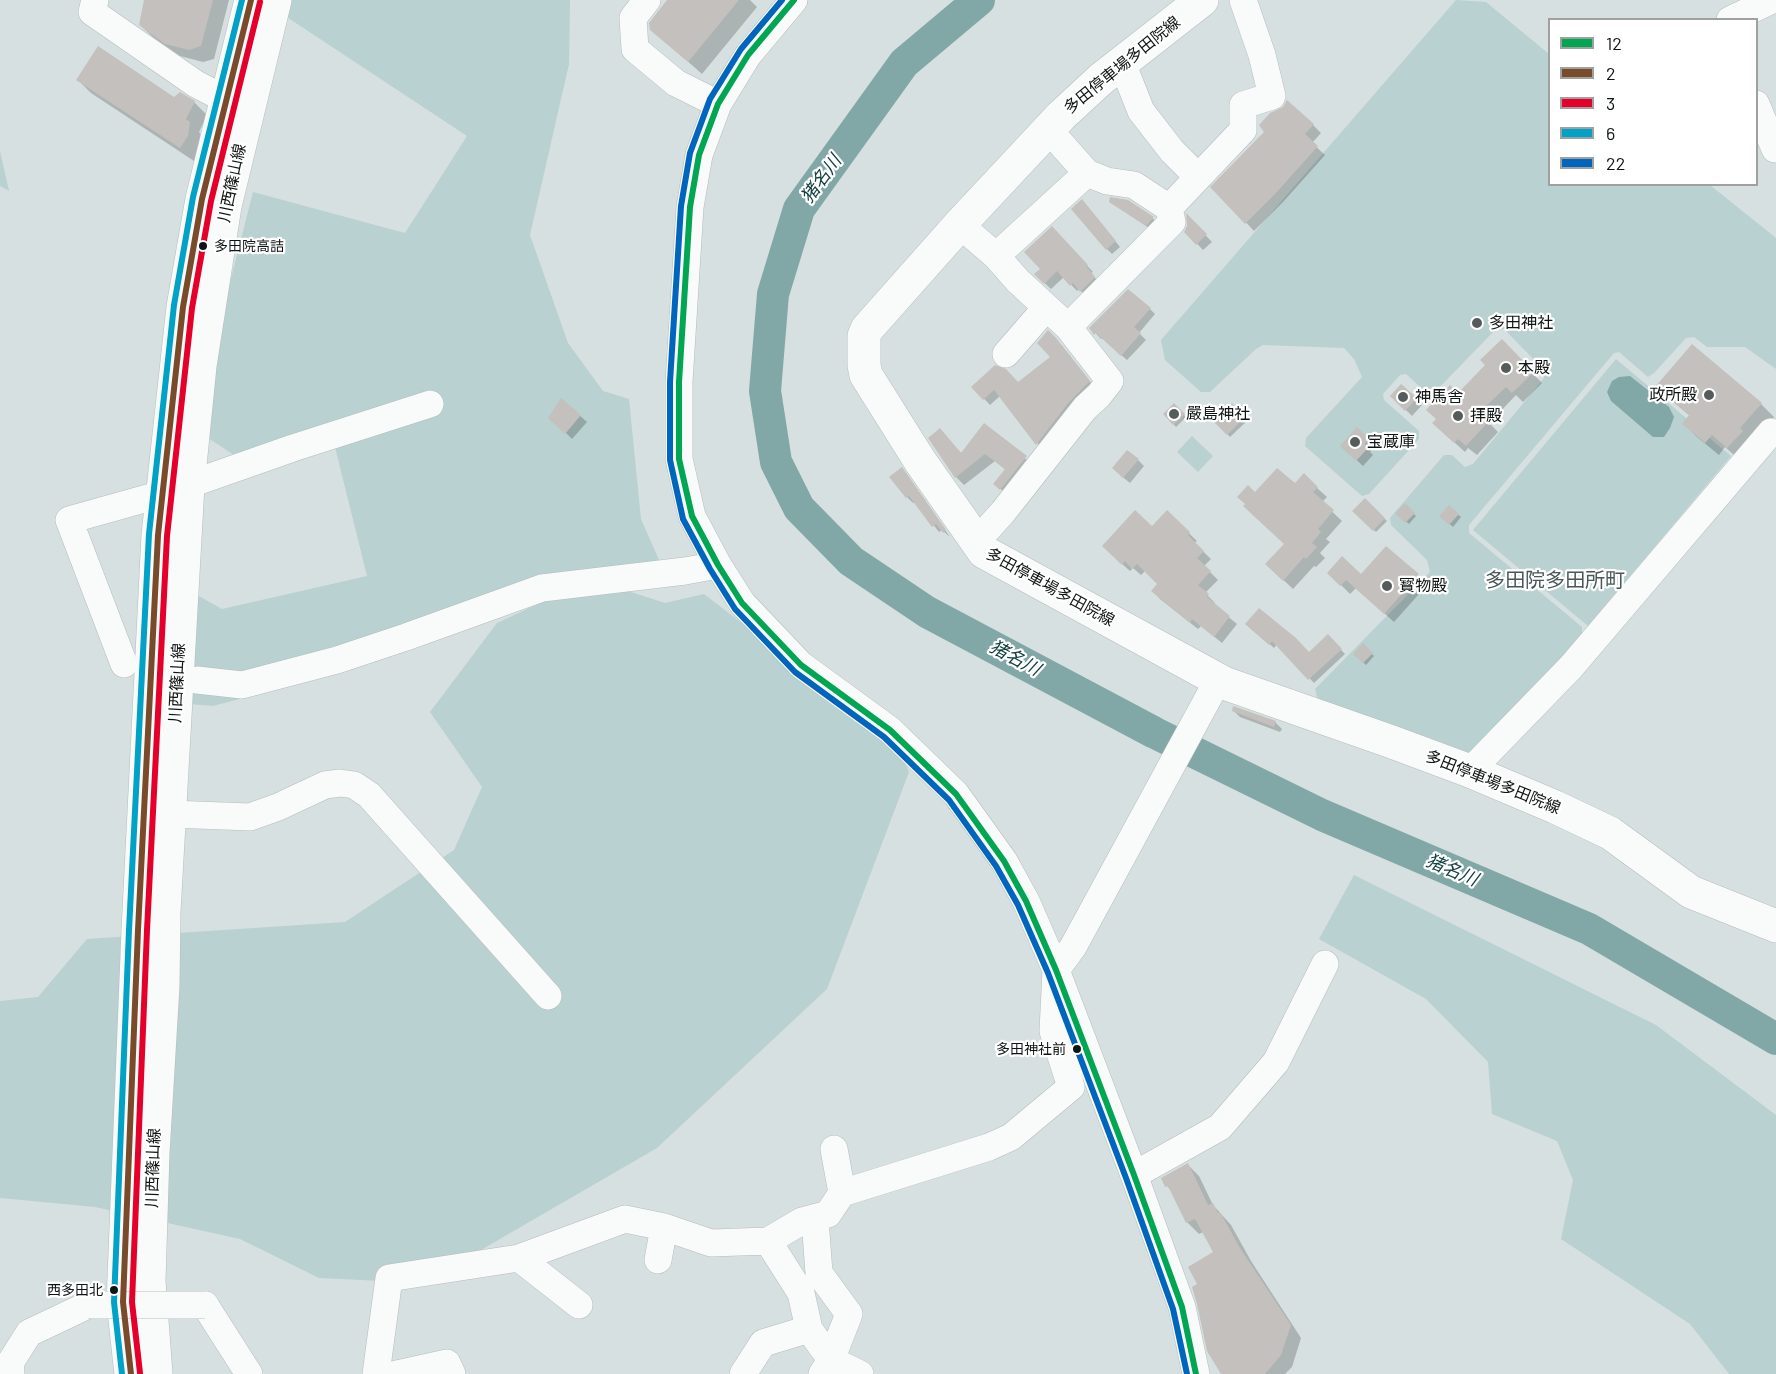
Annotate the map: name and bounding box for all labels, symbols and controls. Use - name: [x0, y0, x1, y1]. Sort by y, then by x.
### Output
- street label: 多田停車場多田院線: [1060, 12, 1184, 118]
- legend: [1548, 18, 1758, 186]
- text: 12: [1606, 32, 1622, 54]
- text: 2: [1606, 62, 1616, 84]
- text: 3: [1606, 92, 1615, 114]
- text: 6: [1606, 122, 1615, 144]
- street label: 川西篠山線: [214, 142, 250, 224]
- water label: 猪名川: [796, 151, 846, 207]
- text: 22: [1606, 152, 1625, 174]
- place label: 多田院高詰: [214, 238, 284, 254]
- marker: 多田院高詰: [197, 240, 209, 252]
- place label: 多田神社: [1489, 313, 1553, 333]
- marker: 多田神社: [1470, 316, 1484, 330]
- place label: 本殿: [1518, 358, 1550, 378]
- marker: 本殿: [1499, 361, 1513, 375]
- place label: 政所殿: [1649, 385, 1697, 405]
- place label: 神馬舎: [1415, 387, 1463, 407]
- marker: 政所殿: [1702, 388, 1716, 402]
- marker: 神馬舎: [1396, 390, 1410, 404]
- place label: 嚴島神社: [1186, 404, 1250, 424]
- place label: 拝殿: [1470, 406, 1502, 426]
- marker: 嚴島神社: [1167, 407, 1181, 421]
- marker: 拝殿: [1451, 409, 1465, 423]
- place label: 宝蔵庫: [1367, 432, 1415, 452]
- marker: 宝蔵庫: [1348, 435, 1362, 449]
- street label: 多田停車場多田院線: [982, 544, 1118, 630]
- district label: 多田院多田所町: [1485, 568, 1625, 592]
- place label: 寳物殿: [1399, 576, 1447, 596]
- marker: 寳物殿: [1380, 579, 1394, 593]
- water label: 猪名川: [986, 636, 1044, 680]
- street label: 川西篠山線: [165, 643, 189, 723]
- street label: 多田停車場多田院線: [1423, 746, 1563, 818]
- water label: 猪名川: [1423, 850, 1481, 890]
- place label: 多田神社前: [996, 1041, 1066, 1057]
- marker: 多田神社前: [1071, 1043, 1083, 1055]
- street label: 川西篠山線: [142, 1128, 164, 1208]
- place label: 西多田北: [47, 1282, 103, 1298]
- marker: 西多田北: [108, 1284, 120, 1296]

